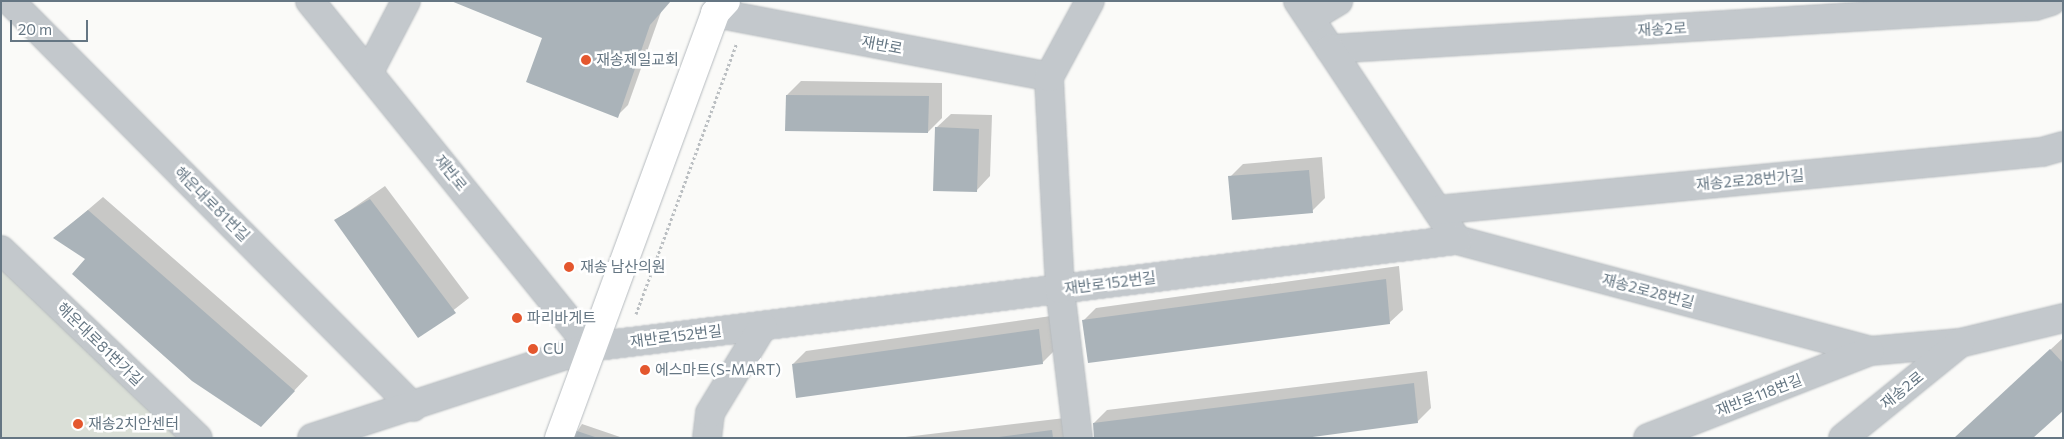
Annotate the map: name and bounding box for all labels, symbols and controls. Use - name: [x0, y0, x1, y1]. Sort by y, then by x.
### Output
- scale bar: [12, 10, 90, 42]
- street label: 재송2로: [1637, 19, 1687, 39]
- text: 20 m: [18, 20, 52, 38]
- street label: 재반로: [860, 32, 904, 58]
- place label: 재송제일교회: [596, 51, 679, 69]
- marker: 재송제일교회: [580, 54, 592, 66]
- street label: 재반로: [431, 151, 471, 195]
- street label: 해운대로81번길: [171, 163, 253, 245]
- street label: 재송2로28번가길: [1695, 166, 1805, 194]
- place label: 재송 남산의원: [580, 258, 666, 276]
- marker: 재송 남산의원: [562, 260, 576, 274]
- street label: 재반로152번길: [1063, 268, 1157, 298]
- street label: 재송2로28번길: [1600, 270, 1696, 312]
- street label: 해운대로81번가길: [53, 299, 147, 389]
- place label: 파리바게트: [527, 309, 596, 327]
- marker: 파리바게트: [511, 312, 523, 324]
- street label: 재반로152번길: [629, 321, 723, 351]
- place label: CU: [543, 340, 564, 358]
- marker: CU: [527, 343, 539, 355]
- place label: 에스마트(S-MART): [655, 361, 781, 379]
- marker: 에스마트(S-MART): [639, 364, 651, 376]
- street label: 재송2로: [1877, 367, 1927, 413]
- street label: 재반로118번길: [1713, 370, 1805, 420]
- place label: 재송2치안센터: [88, 415, 179, 433]
- marker: 재송2치안센터: [72, 418, 84, 430]

